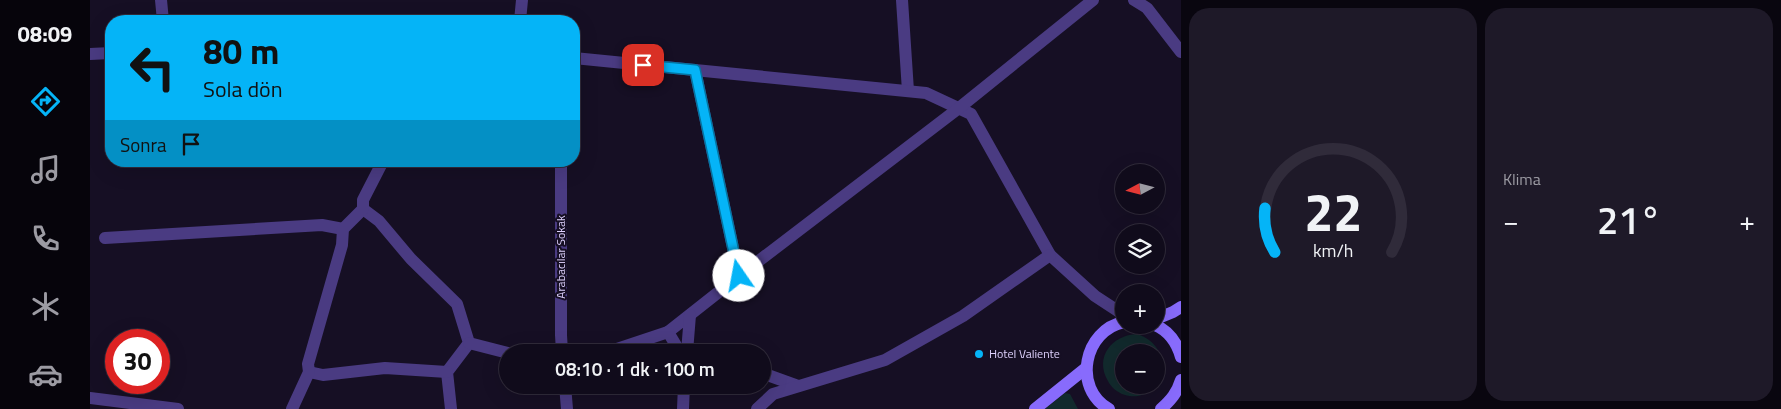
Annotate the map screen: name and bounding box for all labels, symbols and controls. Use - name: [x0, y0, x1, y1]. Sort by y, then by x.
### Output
- text: 08:09: [18, 17, 72, 51]
- text: 80 m: [203, 24, 279, 78]
- icon: left: [120, 35, 185, 100]
- pin: [622, 44, 664, 86]
- icon: arrive: [629, 51, 657, 79]
- text: Sola dön: [203, 72, 283, 106]
- icon: directions: [28, 84, 63, 119]
- text: Sonra: [120, 130, 167, 159]
- icon: arrive: [177, 130, 205, 158]
- icon: music: [28, 152, 63, 187]
- north arrow: [1115, 164, 1165, 214]
- map controls: [1115, 164, 1165, 394]
- text: Klima: [1503, 167, 1541, 191]
- text: 22: [1304, 172, 1362, 251]
- text: 21°: [1597, 191, 1661, 249]
- text: −: [1503, 199, 1519, 242]
- text: +: [1739, 199, 1755, 242]
- street label: Arabacılar Sokak: [551, 215, 570, 299]
- icon: phone: [28, 221, 63, 256]
- button: layers: [1115, 224, 1165, 274]
- text: km/h: [1313, 237, 1353, 264]
- position arrow: [712, 249, 764, 301]
- button: +: [1115, 284, 1165, 334]
- icon: climate: [28, 289, 63, 324]
- speed limit sign: 30: [105, 329, 170, 394]
- place label: Hotel Valiente: [989, 344, 1060, 363]
- button: −: [1115, 344, 1165, 394]
- marker: Hotel Valiente: [973, 348, 985, 360]
- text: 08:10 · 1 dk · 100 m: [555, 354, 715, 383]
- icon: car: [28, 357, 63, 392]

